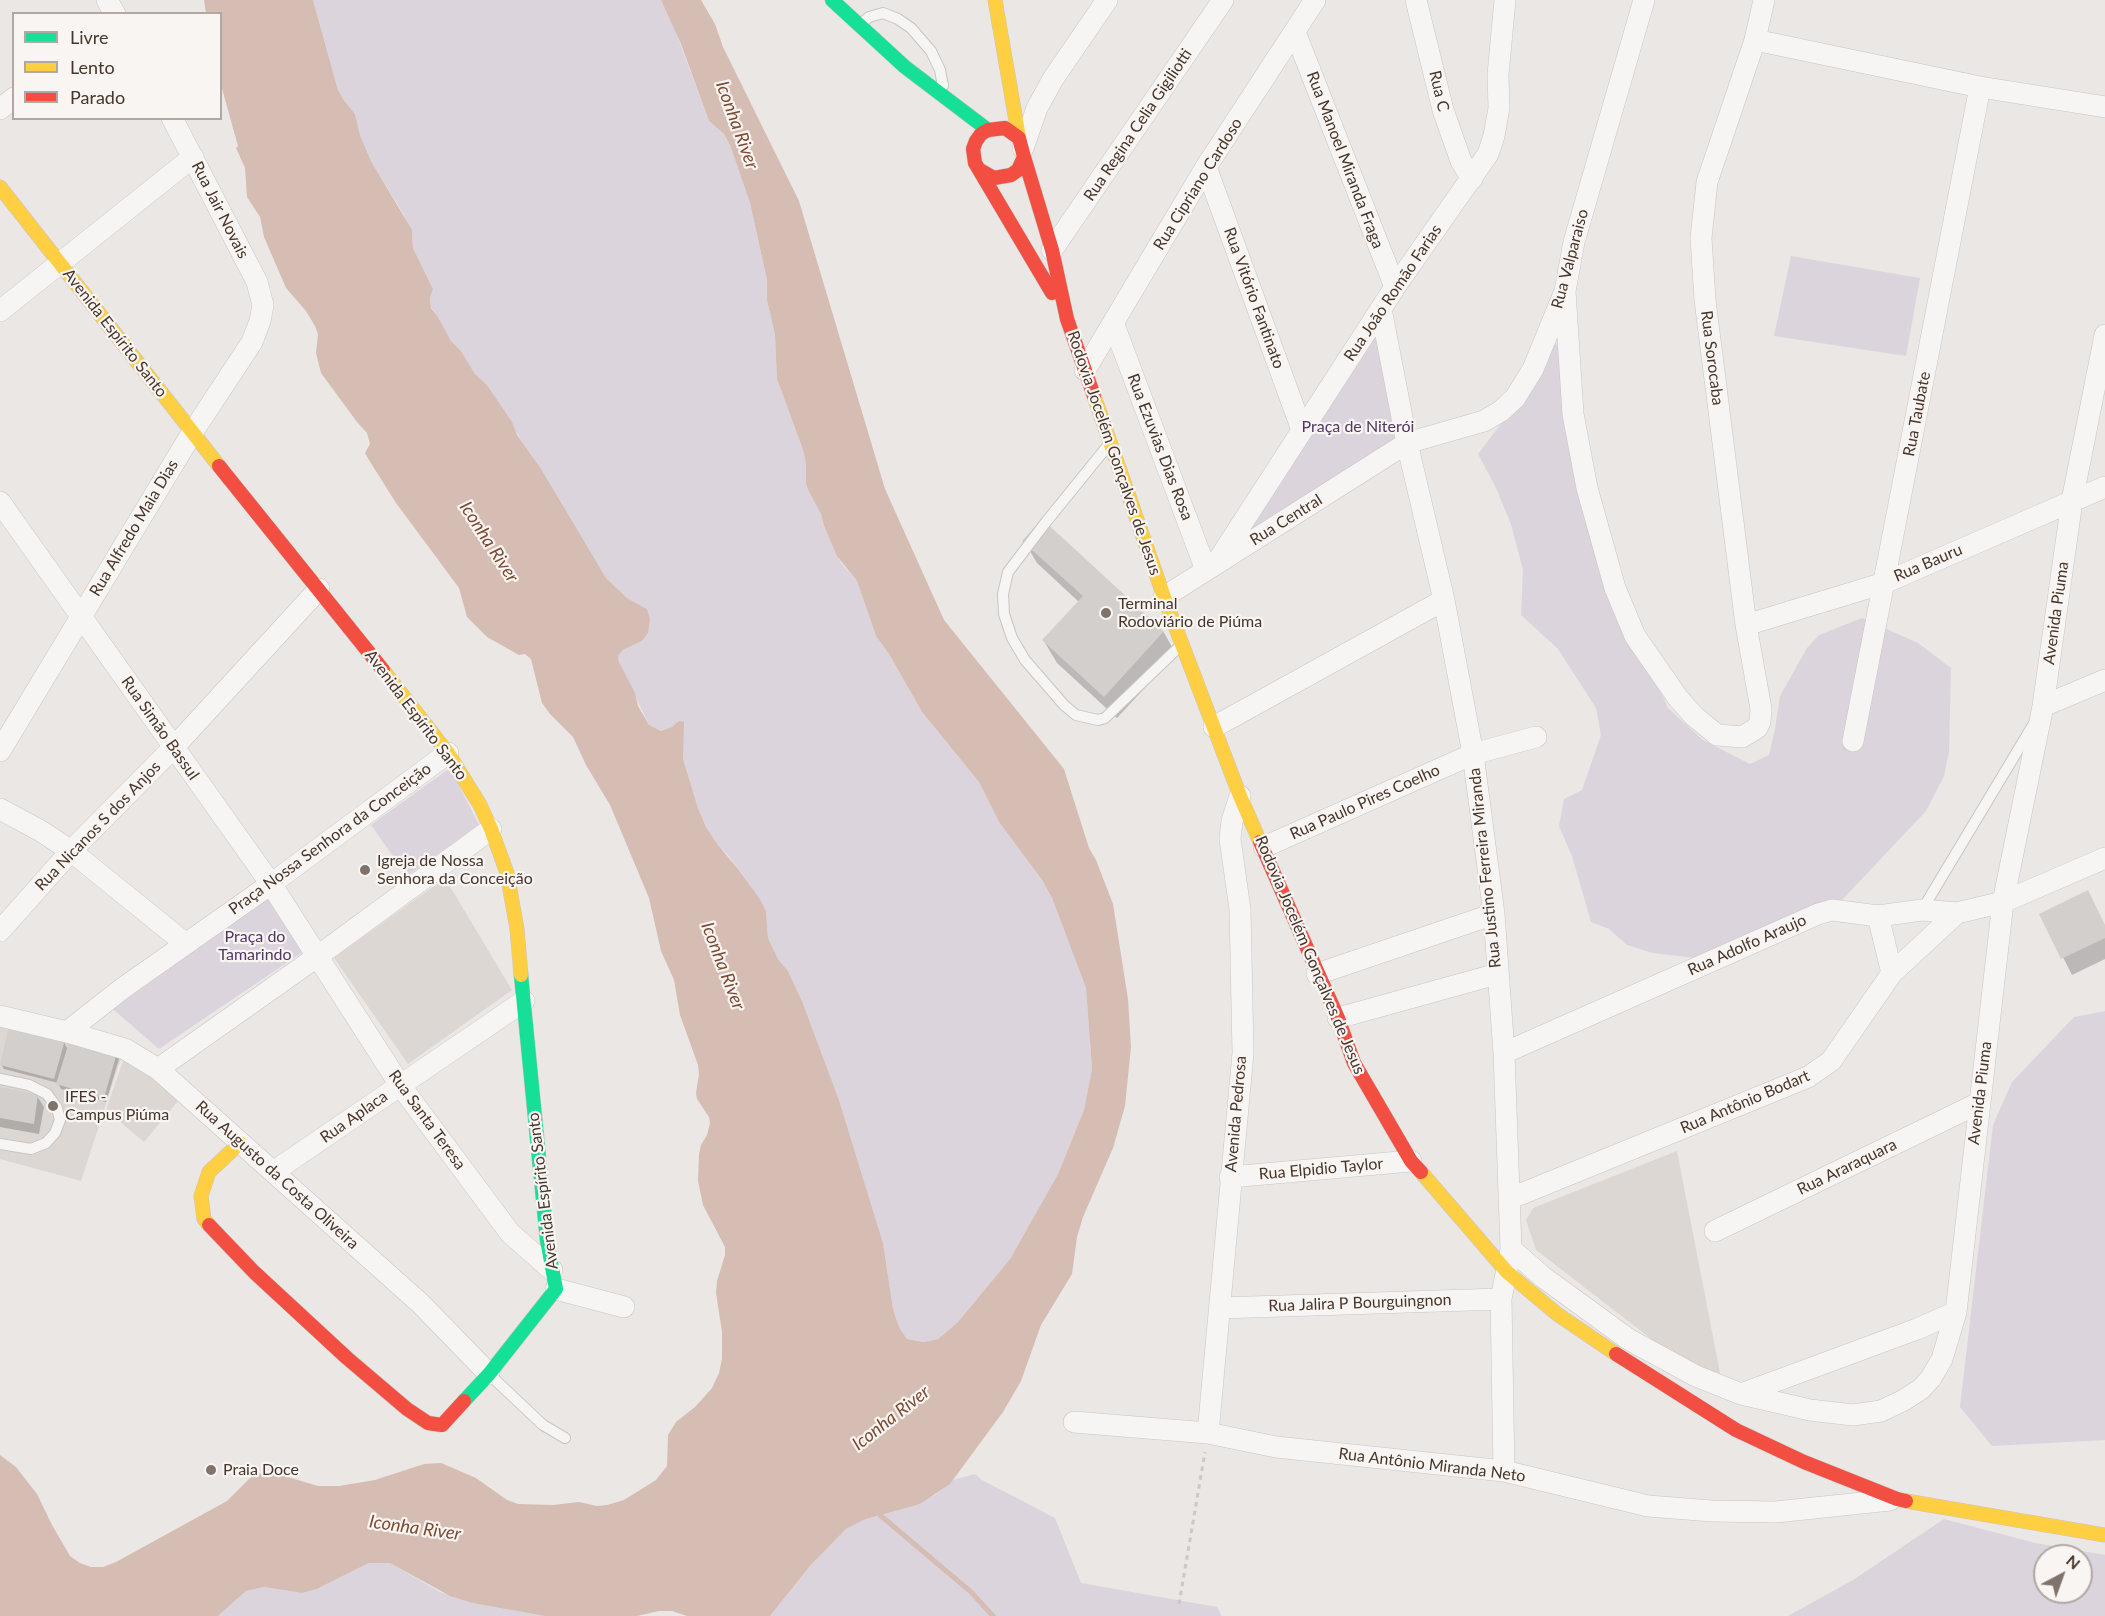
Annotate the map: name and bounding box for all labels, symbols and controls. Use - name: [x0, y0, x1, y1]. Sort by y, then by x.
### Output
- legend: [12, 12, 222, 120]
- text: Livre: [70, 26, 109, 48]
- street label: Rua Regina Celia Gigiliotti: [1080, 45, 1196, 205]
- text: Lento: [70, 56, 115, 78]
- street label: Rua Manoel Miranda Fraga: [1302, 69, 1388, 251]
- street label: Rua C: [1425, 69, 1453, 113]
- water label: Iconha River: [711, 78, 763, 172]
- text: Parado: [70, 86, 125, 108]
- street label: Rua Cipriano Cardoso: [1150, 114, 1246, 254]
- street label: Rua Jair Novais: [187, 158, 253, 262]
- street label: Rua Valparaiso: [1547, 207, 1593, 311]
- street label: Rua João Romão Farias: [1340, 221, 1446, 365]
- street label: Rua Vitório Fantinato: [1219, 225, 1289, 371]
- street label: Avenida Espírito Santo: [59, 265, 171, 401]
- street label: Rua Sorocaba: [1697, 309, 1727, 407]
- street label: Rodovia Jocelém Gonçalves de Jesus: [1063, 328, 1165, 578]
- street label: Rua Taubate: [1899, 370, 1935, 458]
- street label: Rua Ezuvias Dias Rosa: [1123, 371, 1197, 523]
- park label: Praça de Niterói: [1302, 417, 1414, 437]
- street label: Rua Alfredo Maia Dias: [86, 456, 182, 600]
- street label: Rua Central: [1246, 490, 1326, 550]
- water label: Iconha River: [455, 498, 523, 586]
- street label: Rua Bauru: [1891, 540, 1965, 586]
- street label: Avenida Piuma: [2039, 560, 2073, 666]
- place label: Terminal Rodoviário de Piúma: [1118, 594, 1262, 632]
- marker: Terminal Rodoviário de Piúma: [1099, 606, 1113, 620]
- street label: Avenida Espírito Santo: [361, 646, 471, 784]
- street label: Rua Simão Bassul: [117, 672, 203, 784]
- street label: Rua Nicanos S dos Anjos: [31, 757, 165, 895]
- street label: Praça Nossa Senhora da Conceição: [225, 759, 435, 919]
- street label: Rua Paulo Pires Coelho: [1287, 760, 1443, 844]
- street label: Rua Justino Ferreira Miranda: [1465, 767, 1505, 969]
- street label: Rodovia Jocelém Gonçalves de Jesus: [1251, 833, 1369, 1077]
- place label: Igreja de Nossa Senhora da Conceição: [377, 851, 533, 889]
- marker: Igreja de Nossa Senhora da Conceição: [358, 863, 372, 877]
- street label: Rua Adolfo Araujo: [1685, 910, 1809, 980]
- water label: Iconha River: [696, 919, 750, 1013]
- park label: Praça do Tamarindo: [218, 927, 292, 965]
- street label: Avenida Piuma: [1964, 1040, 1996, 1146]
- street label: Avenida Pedrosa: [1221, 1055, 1251, 1173]
- street label: Rua Santa Teresa: [384, 1066, 470, 1174]
- street label: Rua Antônio Bodart: [1677, 1066, 1813, 1138]
- place label: IFES - Campus Piúma: [65, 1087, 169, 1125]
- street label: Rua Aplaca: [317, 1087, 391, 1147]
- street label: Rua Augusto da Costa Oliveira: [192, 1097, 362, 1253]
- marker: IFES - Campus Piúma: [46, 1099, 60, 1113]
- street label: Avenida Espírito Santo: [524, 1111, 562, 1271]
- street label: Rua Araraquara: [1794, 1135, 1900, 1199]
- street label: Rua Elpidio Taylor: [1258, 1154, 1384, 1184]
- street label: Rua Jalira P Bourguingnon: [1268, 1290, 1452, 1316]
- water label: Iconha River: [848, 1381, 934, 1455]
- street label: Rua Antônio Miranda Neto: [1337, 1444, 1527, 1486]
- place label: Praia Doce: [223, 1460, 299, 1480]
- marker: Praia Doce: [204, 1463, 218, 1477]
- water label: Iconha River: [368, 1511, 462, 1545]
- north arrow: [2033, 1544, 2093, 1604]
- text: N: [2063, 1550, 2085, 1573]

